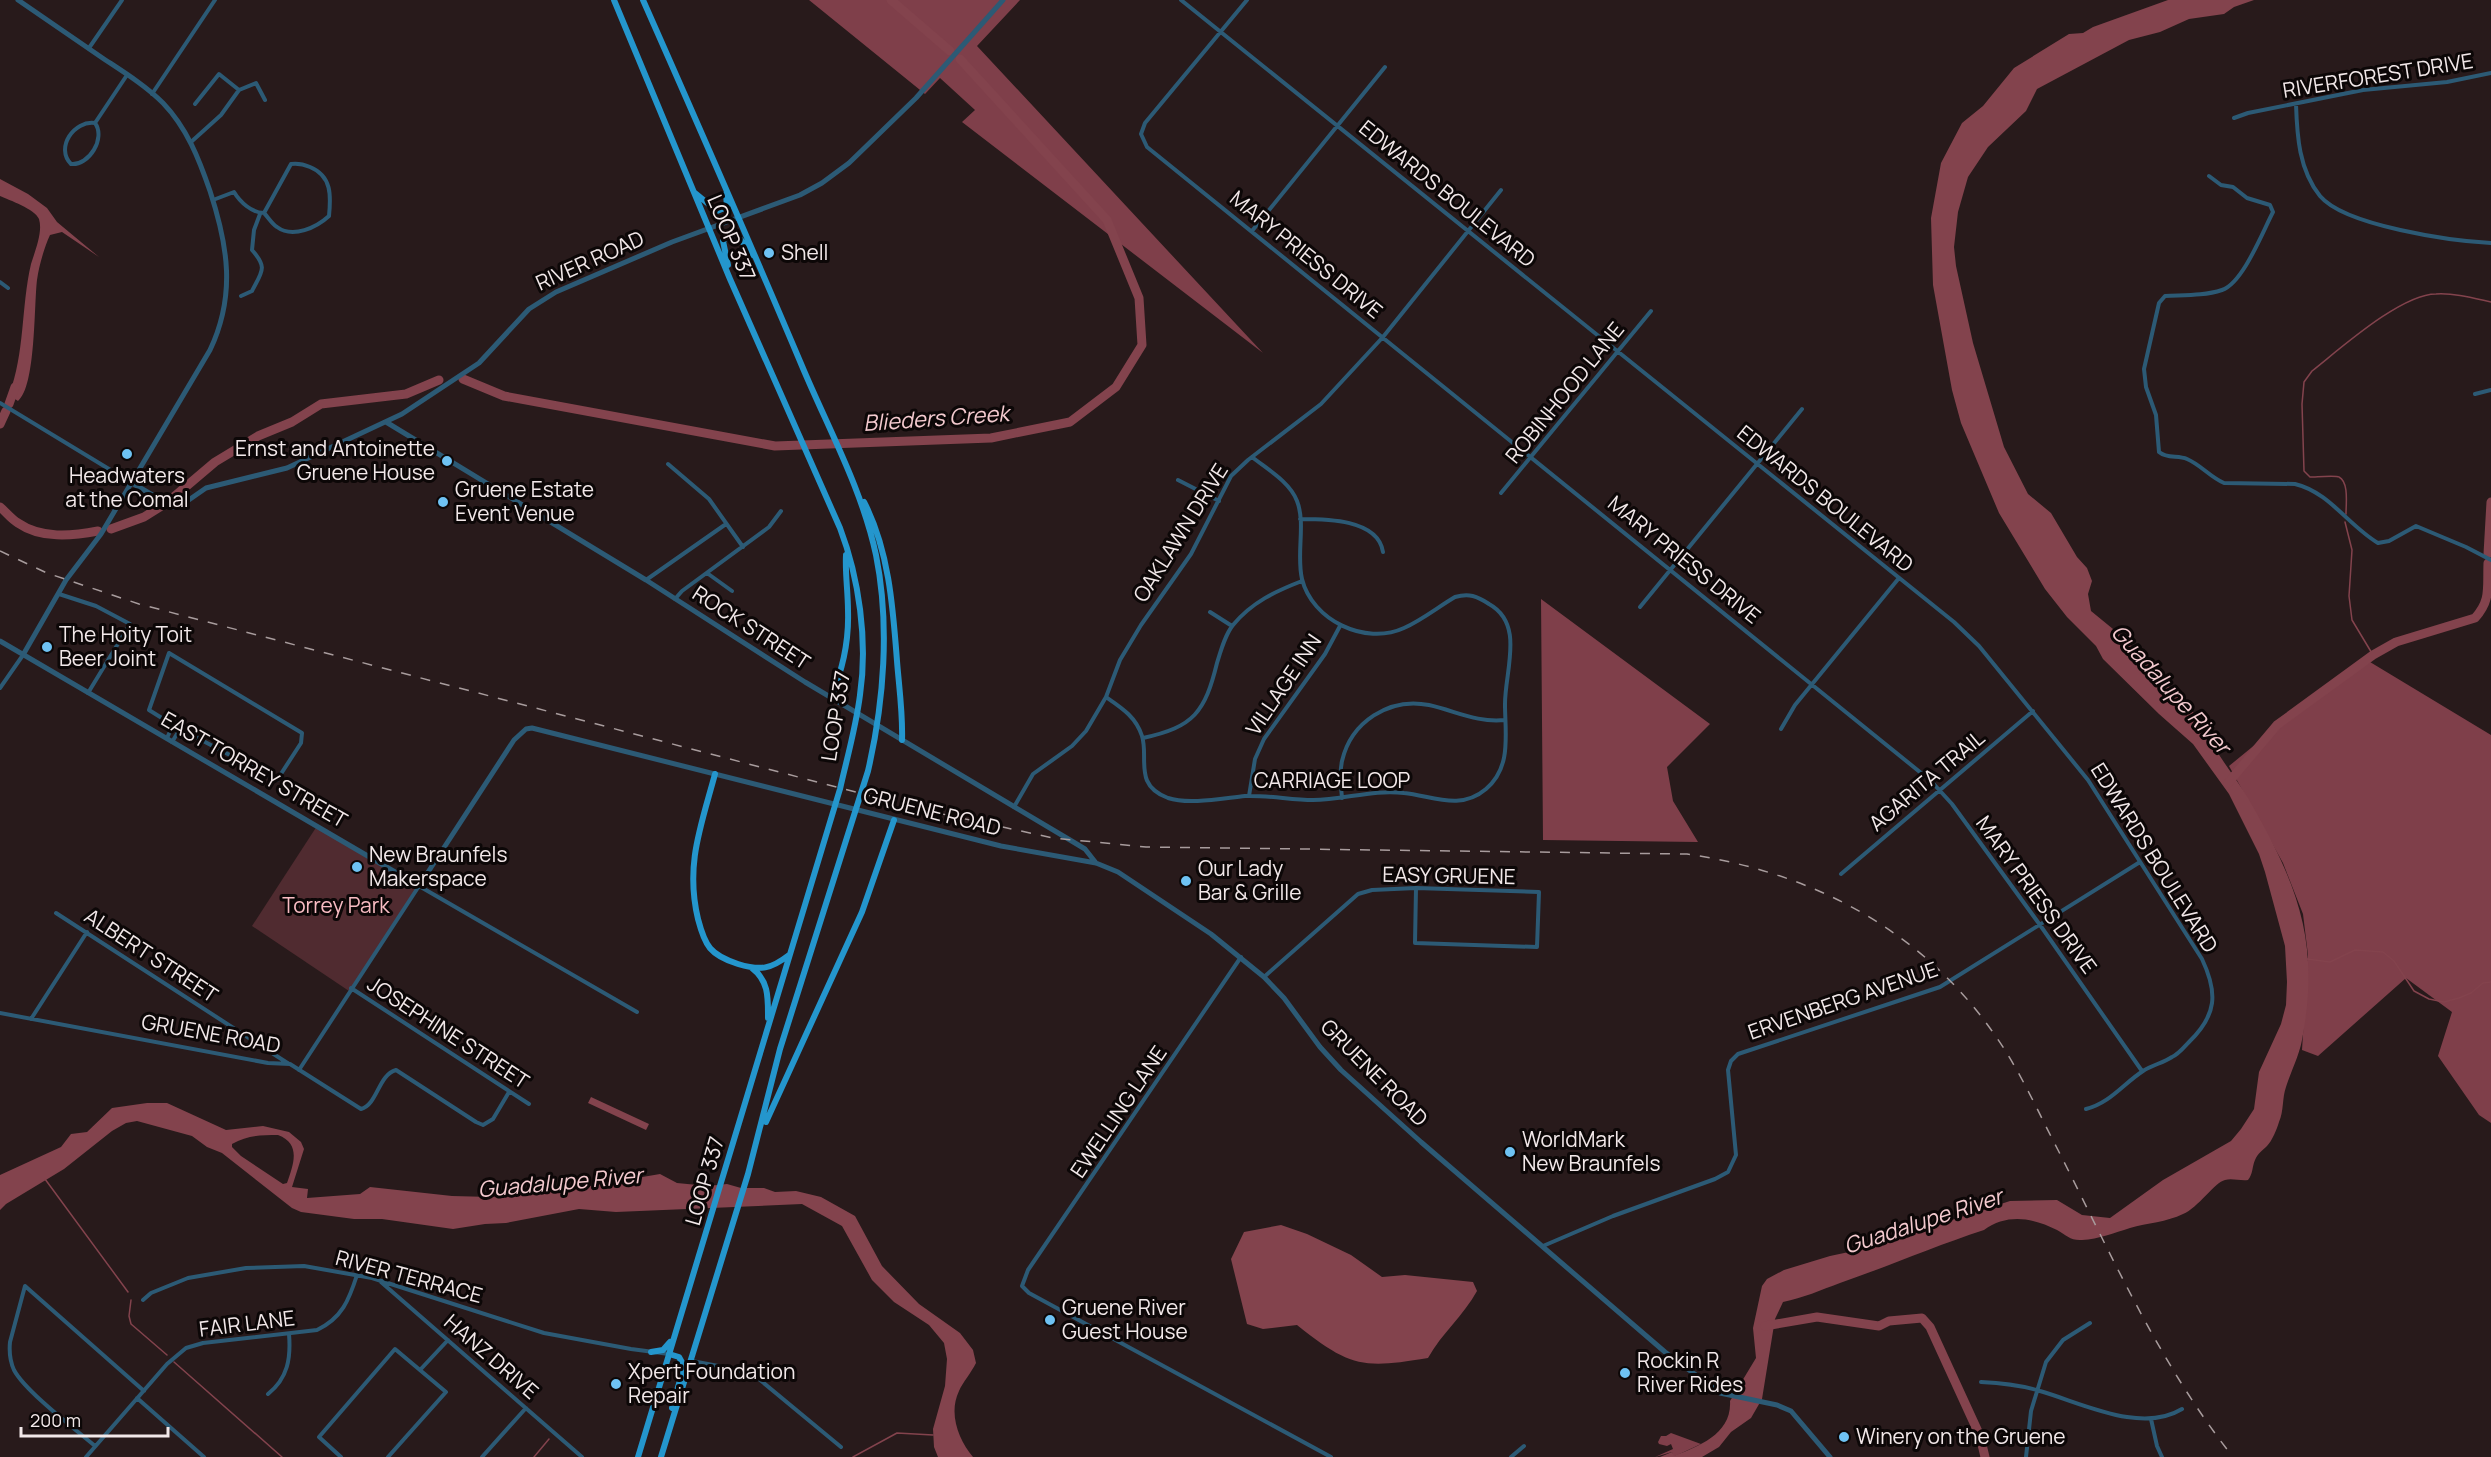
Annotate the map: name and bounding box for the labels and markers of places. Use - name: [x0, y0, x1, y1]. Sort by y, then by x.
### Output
- place label: Shell: [781, 238, 829, 266]
- marker: Shell: [762, 246, 776, 260]
- place label: Ernst and Antoinette Gruene House: [235, 434, 435, 486]
- marker: Headwaters at the Comal: [120, 447, 134, 461]
- marker: Ernst and Antoinette Gruene House: [440, 454, 454, 468]
- place label: Headwaters at the Comal: [65, 461, 189, 513]
- place label: Gruene Estate Event Venue: [455, 475, 594, 527]
- marker: Gruene Estate Event Venue: [436, 495, 450, 509]
- place label: The Hoity Toit Beer Joint: [59, 620, 192, 672]
- marker: The Hoity Toit Beer Joint: [40, 640, 54, 654]
- place label: New Braunfels Makerspace: [369, 840, 507, 892]
- place label: Our Lady Bar & Grille: [1198, 854, 1302, 906]
- marker: New Braunfels Makerspace: [350, 860, 364, 874]
- marker: Our Lady Bar & Grille: [1179, 874, 1193, 888]
- place label: WorldMark New Braunfels: [1522, 1125, 1660, 1177]
- marker: WorldMark New Braunfels: [1503, 1145, 1517, 1159]
- place label: Gruene River Guest House: [1062, 1293, 1188, 1345]
- marker: Gruene River Guest House: [1043, 1313, 1057, 1327]
- place label: Rockin R River Rides: [1637, 1346, 1743, 1398]
- place label: Xpert Foundation Repair: [628, 1357, 796, 1409]
- marker: Rockin R River Rides: [1618, 1366, 1632, 1380]
- marker: Xpert Foundation Repair: [609, 1377, 623, 1391]
- place label: Winery on the Gruene: [1856, 1422, 2065, 1450]
- marker: Winery on the Gruene: [1837, 1430, 1851, 1444]

